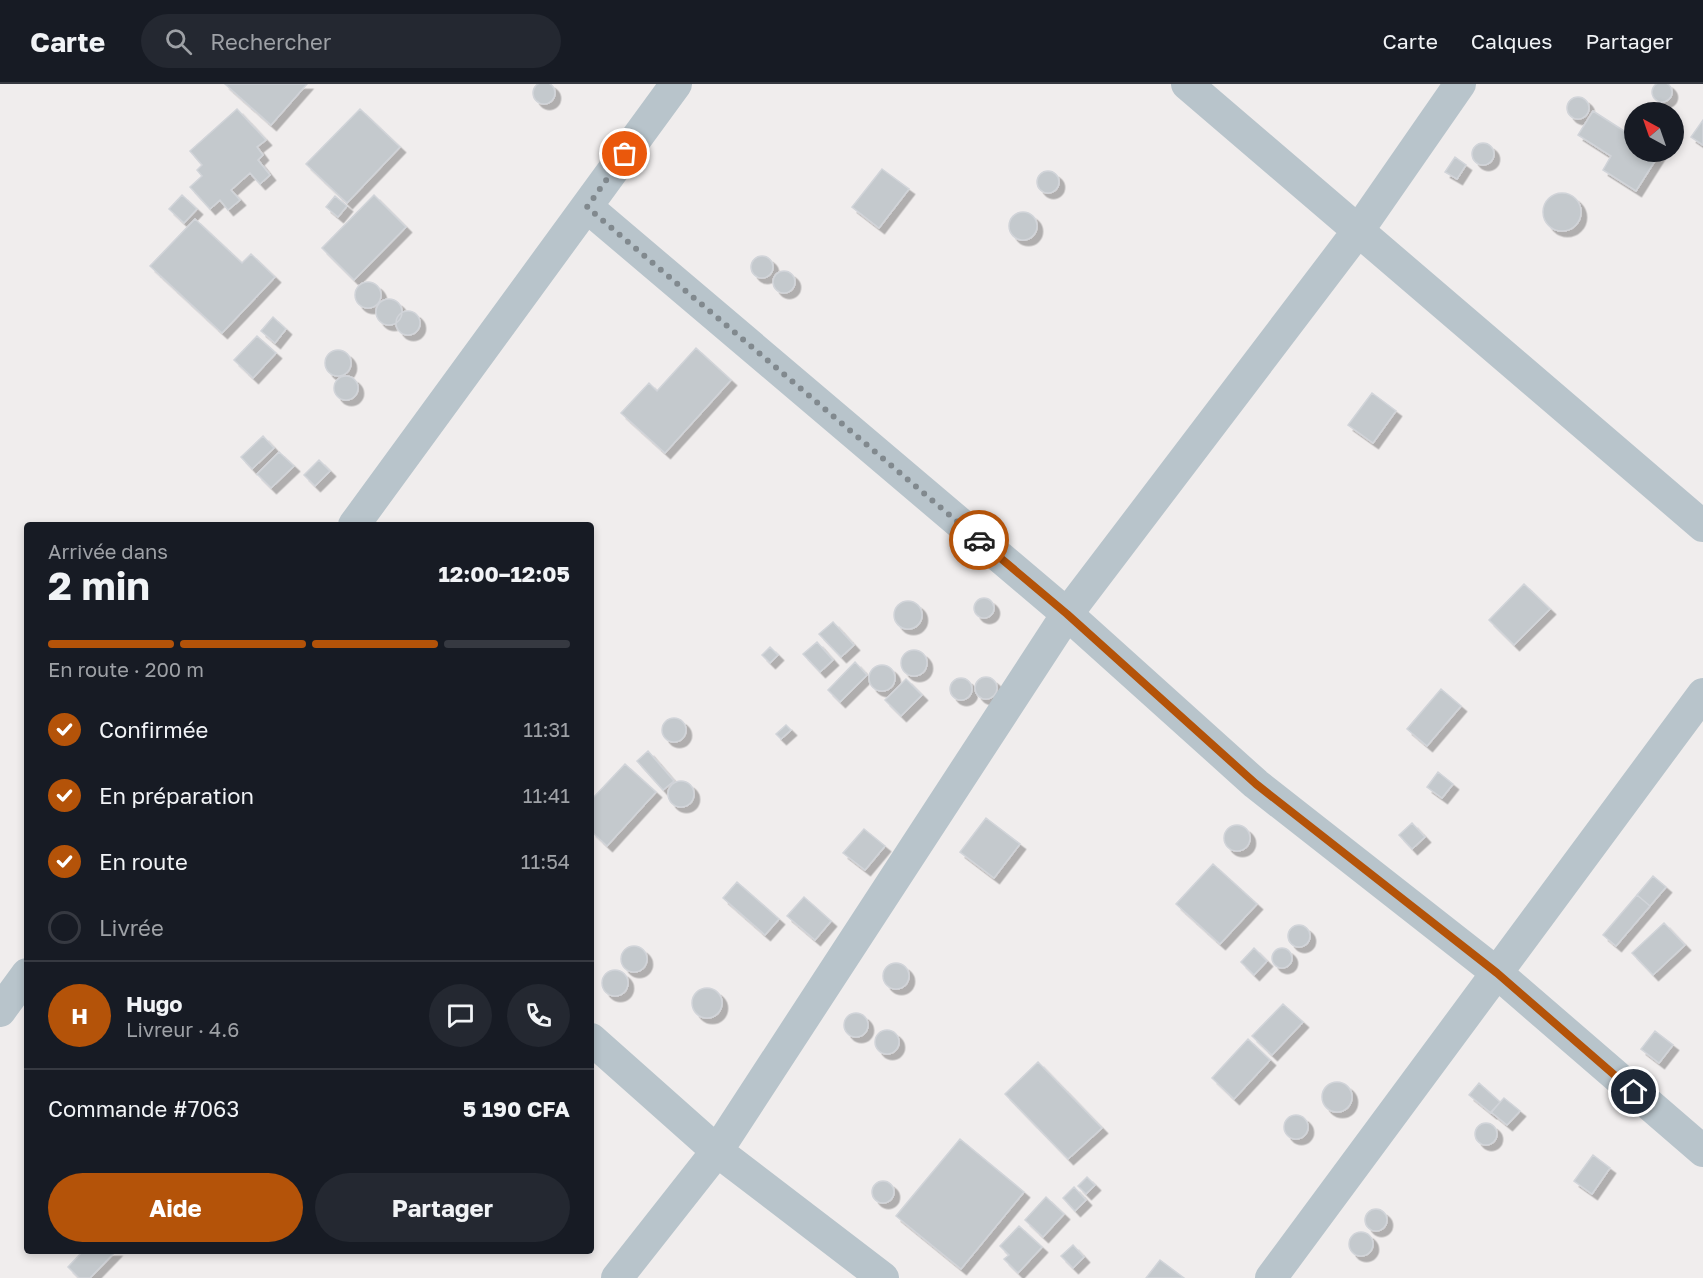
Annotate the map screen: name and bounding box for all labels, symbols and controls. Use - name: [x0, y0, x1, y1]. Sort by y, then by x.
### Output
- search box: [141, 14, 561, 68]
- text: Carte: [30, 25, 105, 58]
- icon: search: [162, 25, 195, 58]
- text: Rechercher: [210, 28, 331, 55]
- text: Carte: [1382, 28, 1438, 54]
- text: Calques: [1471, 28, 1552, 54]
- text: Partager: [1585, 28, 1673, 54]
- north arrow: [1624, 102, 1684, 162]
- map controls: [1624, 102, 1684, 162]
- pin: [599, 128, 650, 179]
- icon: bag: [608, 137, 641, 170]
- courier: [949, 510, 1009, 570]
- icon: car: [963, 524, 996, 557]
- text: Arrivée dans: [48, 539, 168, 563]
- text: 12:00–12:05: [438, 560, 570, 587]
- text: 2 min: [48, 562, 150, 609]
- text: En route · 200 m: [48, 657, 204, 681]
- icon: check: [48, 713, 81, 746]
- text: Confirmée: [99, 716, 208, 743]
- text: 11:31: [523, 717, 570, 741]
- icon: check: [48, 779, 81, 812]
- text: En préparation: [99, 782, 254, 809]
- text: 11:41: [523, 783, 570, 807]
- icon: check: [48, 845, 81, 878]
- text: En route: [99, 848, 188, 875]
- text: 11:54: [521, 849, 570, 873]
- text: Livrée: [99, 914, 164, 941]
- button: chat: [429, 984, 492, 1047]
- button: phone: [507, 984, 570, 1047]
- text: Hugo: [126, 990, 183, 1017]
- text: H: [71, 1002, 88, 1029]
- text: Livreur · 4.6: [126, 1017, 239, 1041]
- pin: [1608, 1066, 1659, 1117]
- icon: home: [1617, 1075, 1650, 1108]
- text: Commande #7063: [48, 1095, 239, 1122]
- text: 5 190 CFA: [463, 1095, 570, 1122]
- button: Aide: [48, 1173, 303, 1242]
- button: Partager: [315, 1173, 570, 1242]

